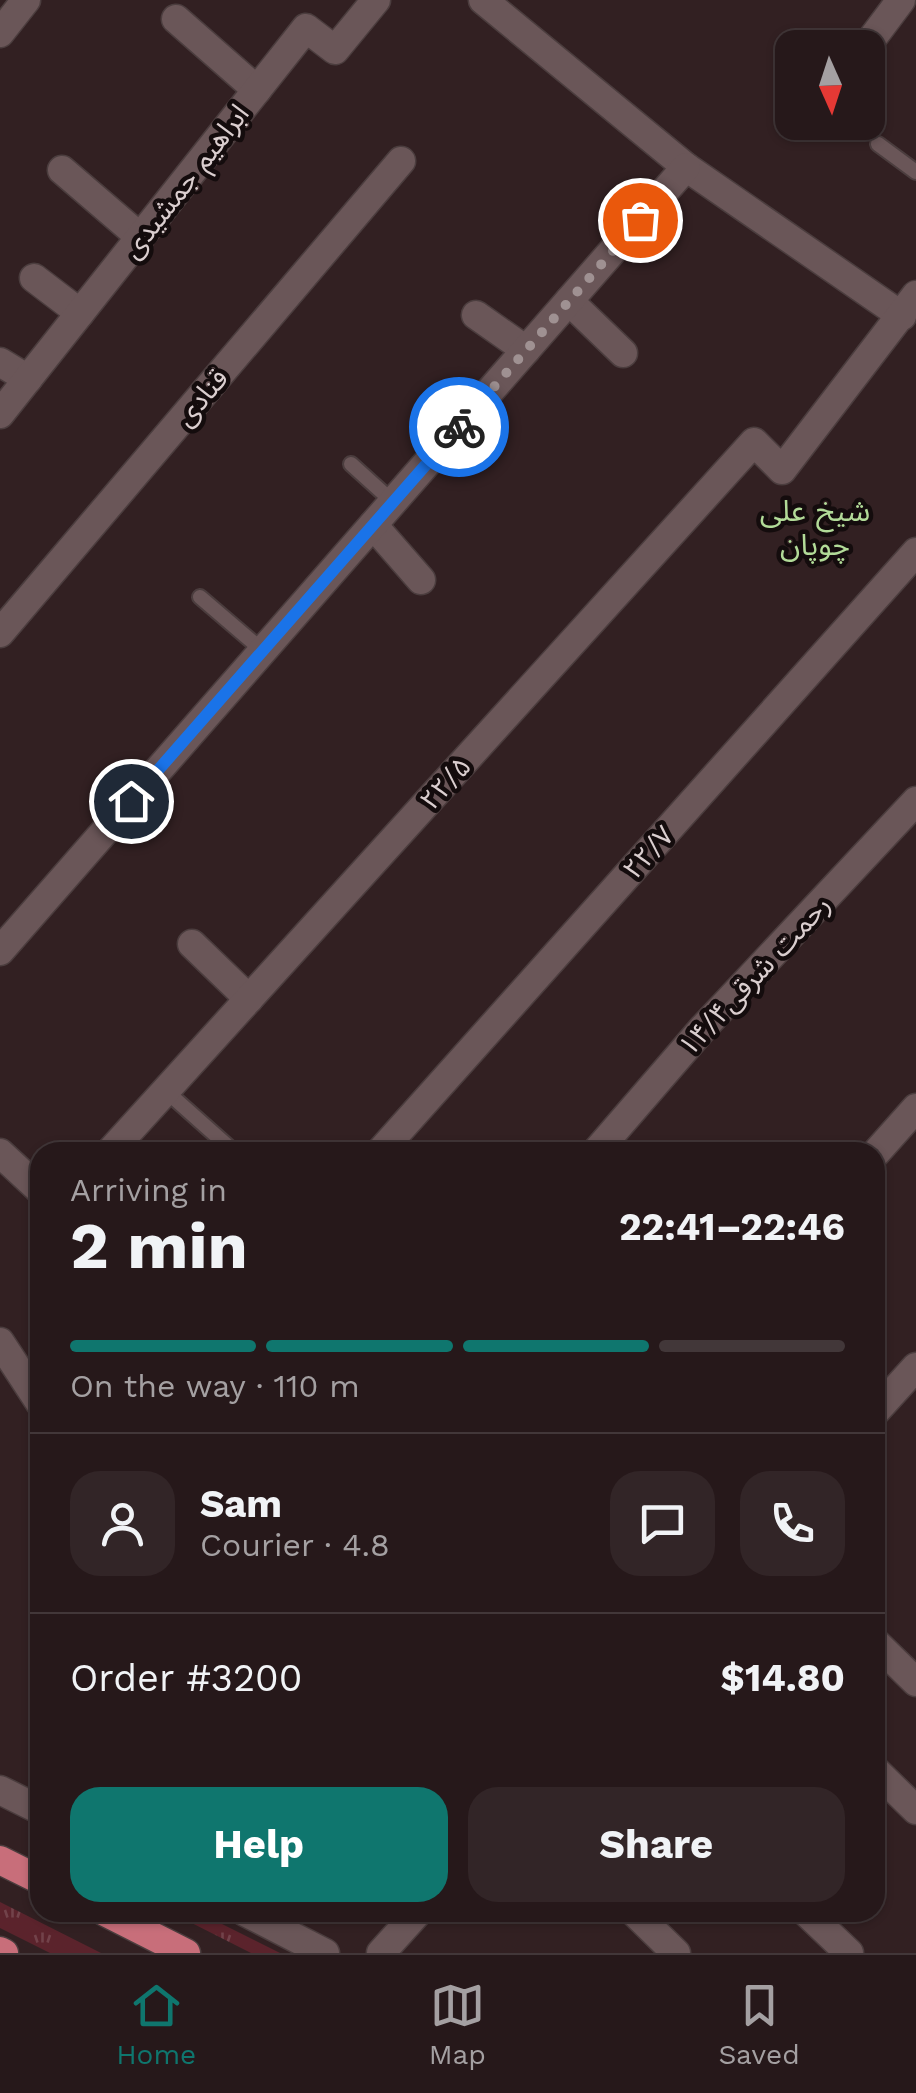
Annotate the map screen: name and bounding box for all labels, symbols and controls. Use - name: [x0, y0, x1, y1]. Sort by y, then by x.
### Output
- north arrow: [775, 30, 885, 140]
- map controls: [775, 30, 885, 140]
- street label: ابراهیم جمشیدی: [115, 98, 260, 268]
- pin: [598, 178, 683, 263]
- icon: bag: [613, 193, 668, 248]
- street label: قنادی: [168, 362, 235, 433]
- courier: [409, 377, 509, 477]
- icon: bike: [432, 400, 487, 455]
- district label: شیخ علی چوپان: [760, 493, 870, 564]
- street label: ۲۲/۵: [413, 750, 478, 817]
- pin: [89, 759, 174, 844]
- icon: home: [104, 774, 159, 829]
- street label: ۲۲/۷: [616, 819, 681, 886]
- street label: ۱۴/۴رحمت شرقی: [672, 888, 837, 1063]
- text: Arriving in: [70, 1171, 227, 1209]
- text: 22:41–22:46: [619, 1205, 845, 1249]
- text: 2 min: [70, 1208, 248, 1284]
- text: On the way · 110 m: [70, 1367, 360, 1405]
- button: person: [70, 1471, 175, 1576]
- button: chat: [610, 1471, 715, 1576]
- button: phone: [740, 1471, 845, 1576]
- text: Sam: [200, 1482, 282, 1526]
- text: Courier · 4.8: [200, 1526, 390, 1564]
- text: Order #3200: [70, 1656, 302, 1700]
- text: $14.80: [721, 1656, 845, 1700]
- button: Help: [70, 1787, 448, 1902]
- button: Share: [468, 1787, 845, 1902]
- tab: Home: [116, 1978, 196, 2071]
- tab: Map: [429, 1978, 486, 2071]
- tab: Saved: [718, 1978, 800, 2071]

